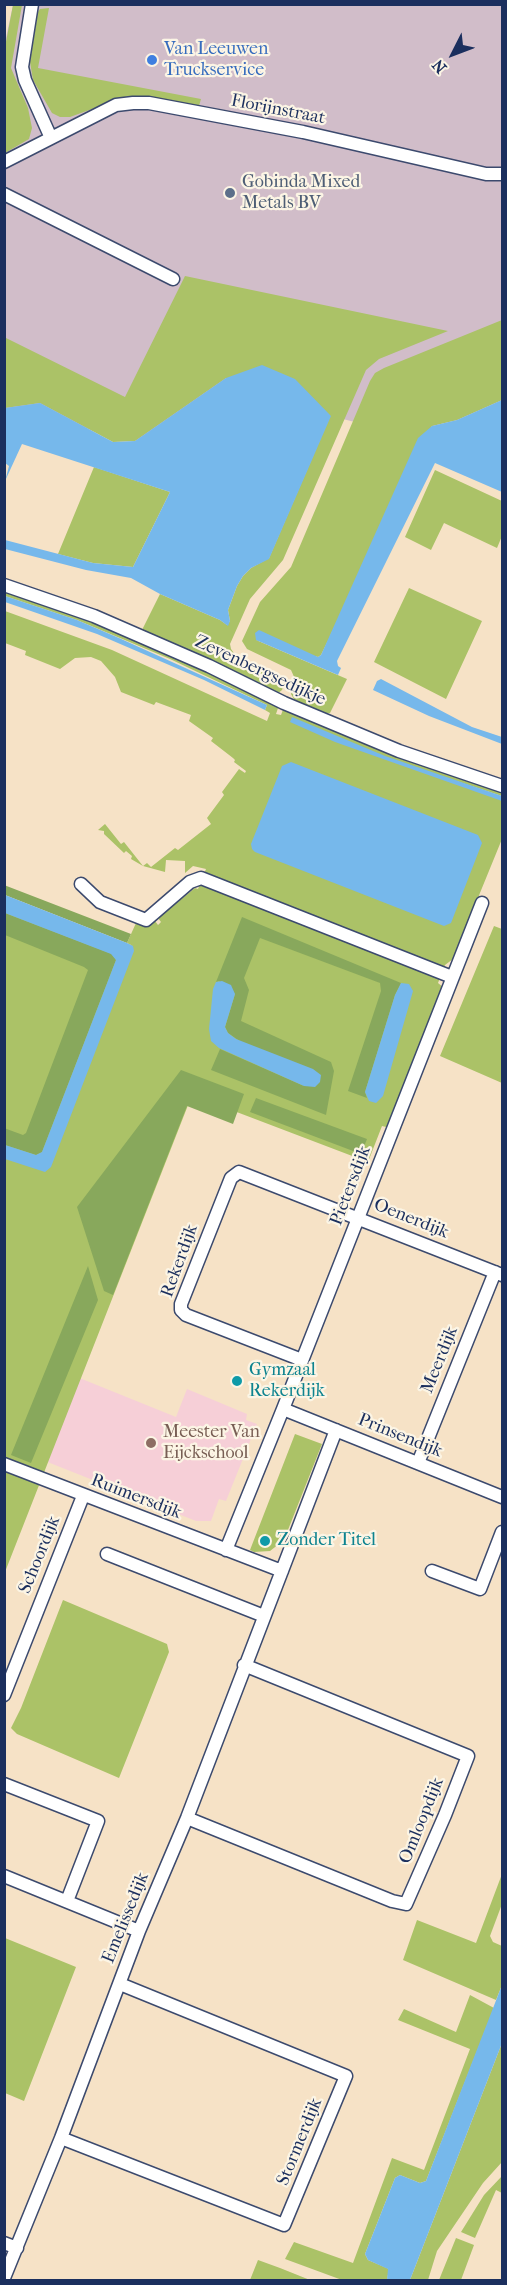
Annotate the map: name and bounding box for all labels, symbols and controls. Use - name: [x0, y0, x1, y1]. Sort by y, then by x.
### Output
- north arrow: [423, 24, 483, 84]
- place label: Van Leeuwen Truckservice: [164, 39, 268, 82]
- marker: Van Leeuwen Truckservice: [145, 53, 159, 67]
- text: N: [428, 56, 450, 77]
- street label: Florijnstraat: [229, 90, 327, 130]
- place label: Gobinda Mixed Metals BV: [242, 172, 360, 214]
- marker: Gobinda Mixed Metals BV: [223, 186, 237, 200]
- street label: Zevenbergsedijkje: [191, 631, 329, 711]
- street label: Pietersdijk: [326, 1143, 376, 1229]
- street label: Oenerdijk: [370, 1194, 452, 1244]
- street label: Rekerdijk: [157, 1222, 203, 1300]
- street label: Meerdijk: [417, 1323, 463, 1397]
- place label: Gymzaal Rekerdijk: [249, 1360, 325, 1402]
- marker: Gymzaal Rekerdijk: [230, 1374, 244, 1388]
- street label: Prinsendijk: [355, 1409, 445, 1463]
- place label: Meester Van Eijckschool: [163, 1422, 260, 1464]
- marker: Meester Van Eijckschool: [144, 1436, 158, 1450]
- street label: Ruimersdijk: [88, 1470, 184, 1524]
- street label: Schoordijk: [15, 1513, 65, 1597]
- place label: Zonder Titel: [277, 1530, 376, 1552]
- marker: Zonder Titel: [258, 1534, 272, 1548]
- street label: Omloopdijk: [395, 1775, 449, 1867]
- street label: Emelissedijk: [98, 1869, 154, 1967]
- street label: Stormerdijk: [273, 2095, 327, 2189]

